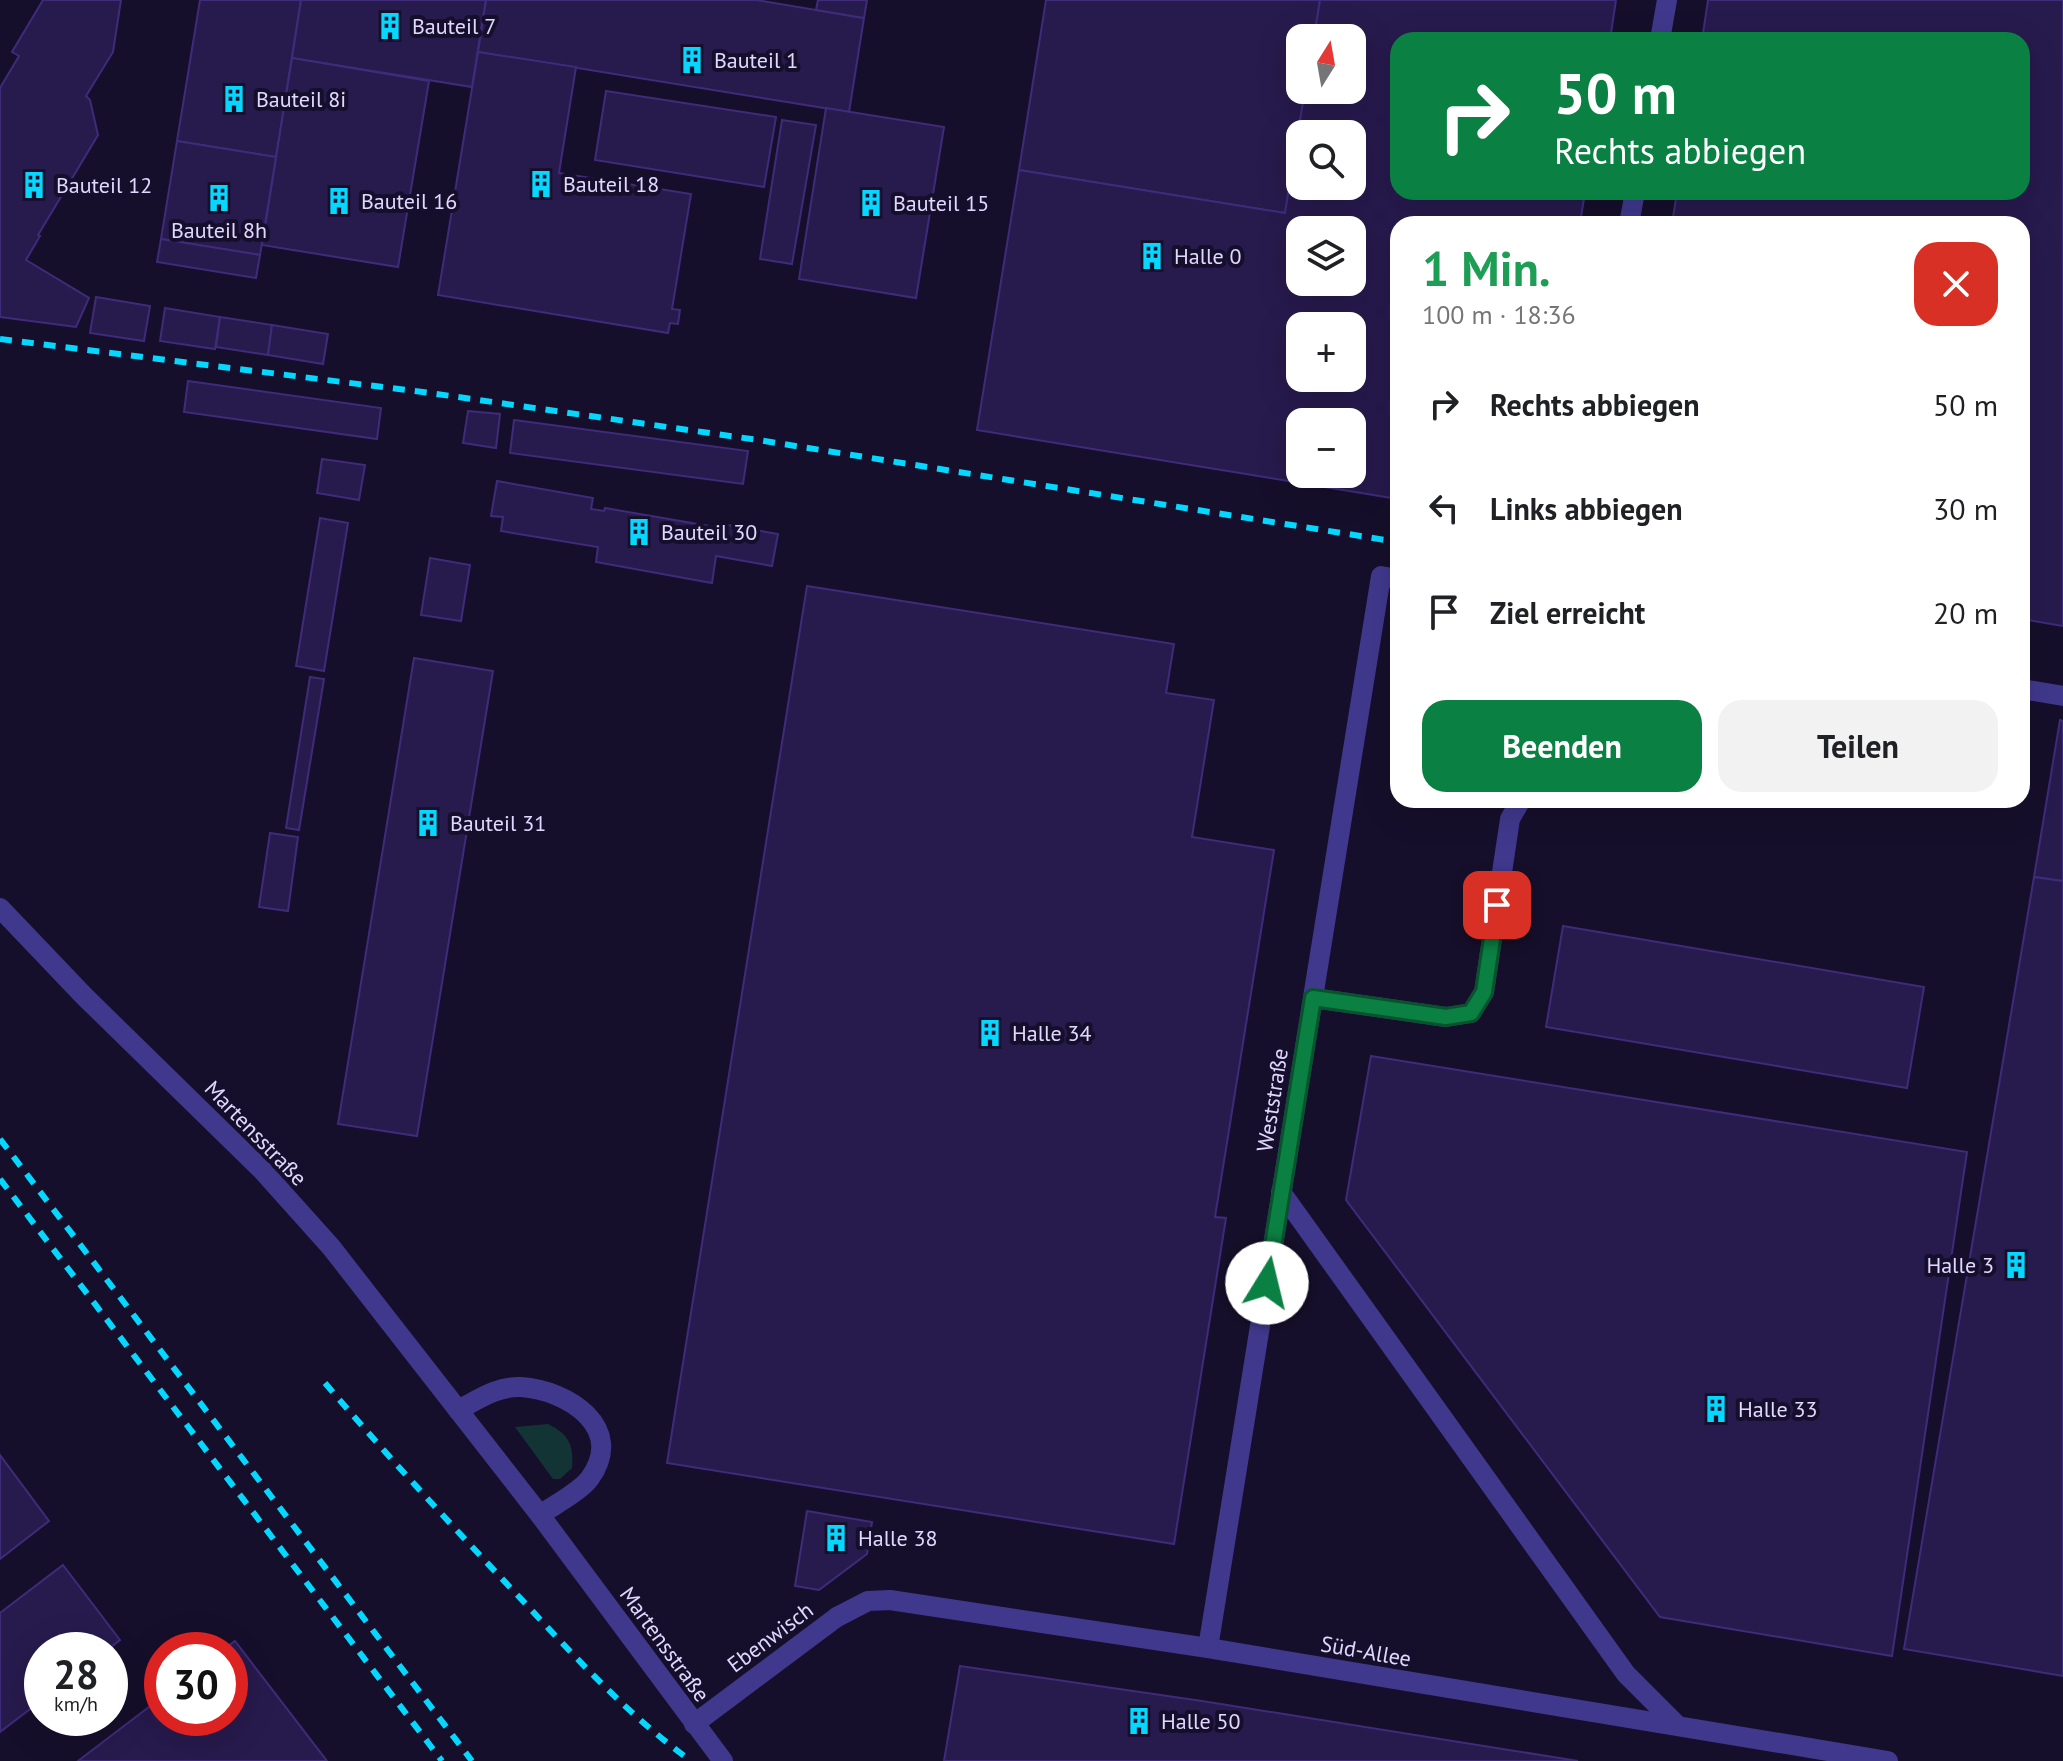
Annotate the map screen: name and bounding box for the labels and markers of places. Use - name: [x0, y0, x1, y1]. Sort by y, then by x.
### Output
- building icon: Bauteil 7: [375, 11, 405, 41]
- place label: Bauteil 7: [412, 12, 496, 40]
- building icon: Bauteil 1: [677, 45, 707, 75]
- place label: Bauteil 1: [714, 46, 798, 74]
- building icon: Bauteil 8i: [219, 84, 249, 114]
- place label: Bauteil 8i: [256, 85, 346, 113]
- building icon: Bauteil 18: [526, 169, 556, 199]
- building icon: Bauteil 12: [19, 170, 49, 200]
- place label: Bauteil 18: [563, 170, 659, 198]
- place label: Bauteil 12: [56, 171, 152, 199]
- building icon: Bauteil 8h: [204, 183, 234, 213]
- building icon: Bauteil 16: [324, 186, 354, 216]
- place label: Bauteil 16: [361, 187, 457, 215]
- building icon: Bauteil 15: [856, 188, 886, 218]
- place label: Bauteil 15: [893, 189, 989, 217]
- place label: Bauteil 8h: [171, 216, 267, 244]
- building icon: Halle 0: [1137, 241, 1167, 271]
- place label: Halle 0: [1174, 242, 1242, 270]
- building icon: Bauteil 30: [624, 517, 654, 547]
- place label: Bauteil 30: [661, 518, 757, 546]
- building icon: Bauteil 31: [413, 808, 443, 838]
- place label: Bauteil 31: [450, 809, 546, 837]
- pin: [1463, 871, 1531, 939]
- building icon: Halle 34: [975, 1018, 1005, 1048]
- place label: Halle 34: [1012, 1019, 1092, 1047]
- building icon: Halle 3: [2001, 1250, 2031, 1280]
- place label: Halle 3: [1926, 1251, 1994, 1279]
- building icon: Halle 33: [1701, 1394, 1731, 1424]
- place label: Halle 33: [1738, 1395, 1818, 1423]
- building icon: Halle 38: [821, 1523, 851, 1553]
- place label: Halle 38: [858, 1524, 938, 1552]
- building icon: Halle 50: [1124, 1706, 1154, 1736]
- place label: Halle 50: [1161, 1707, 1241, 1735]

